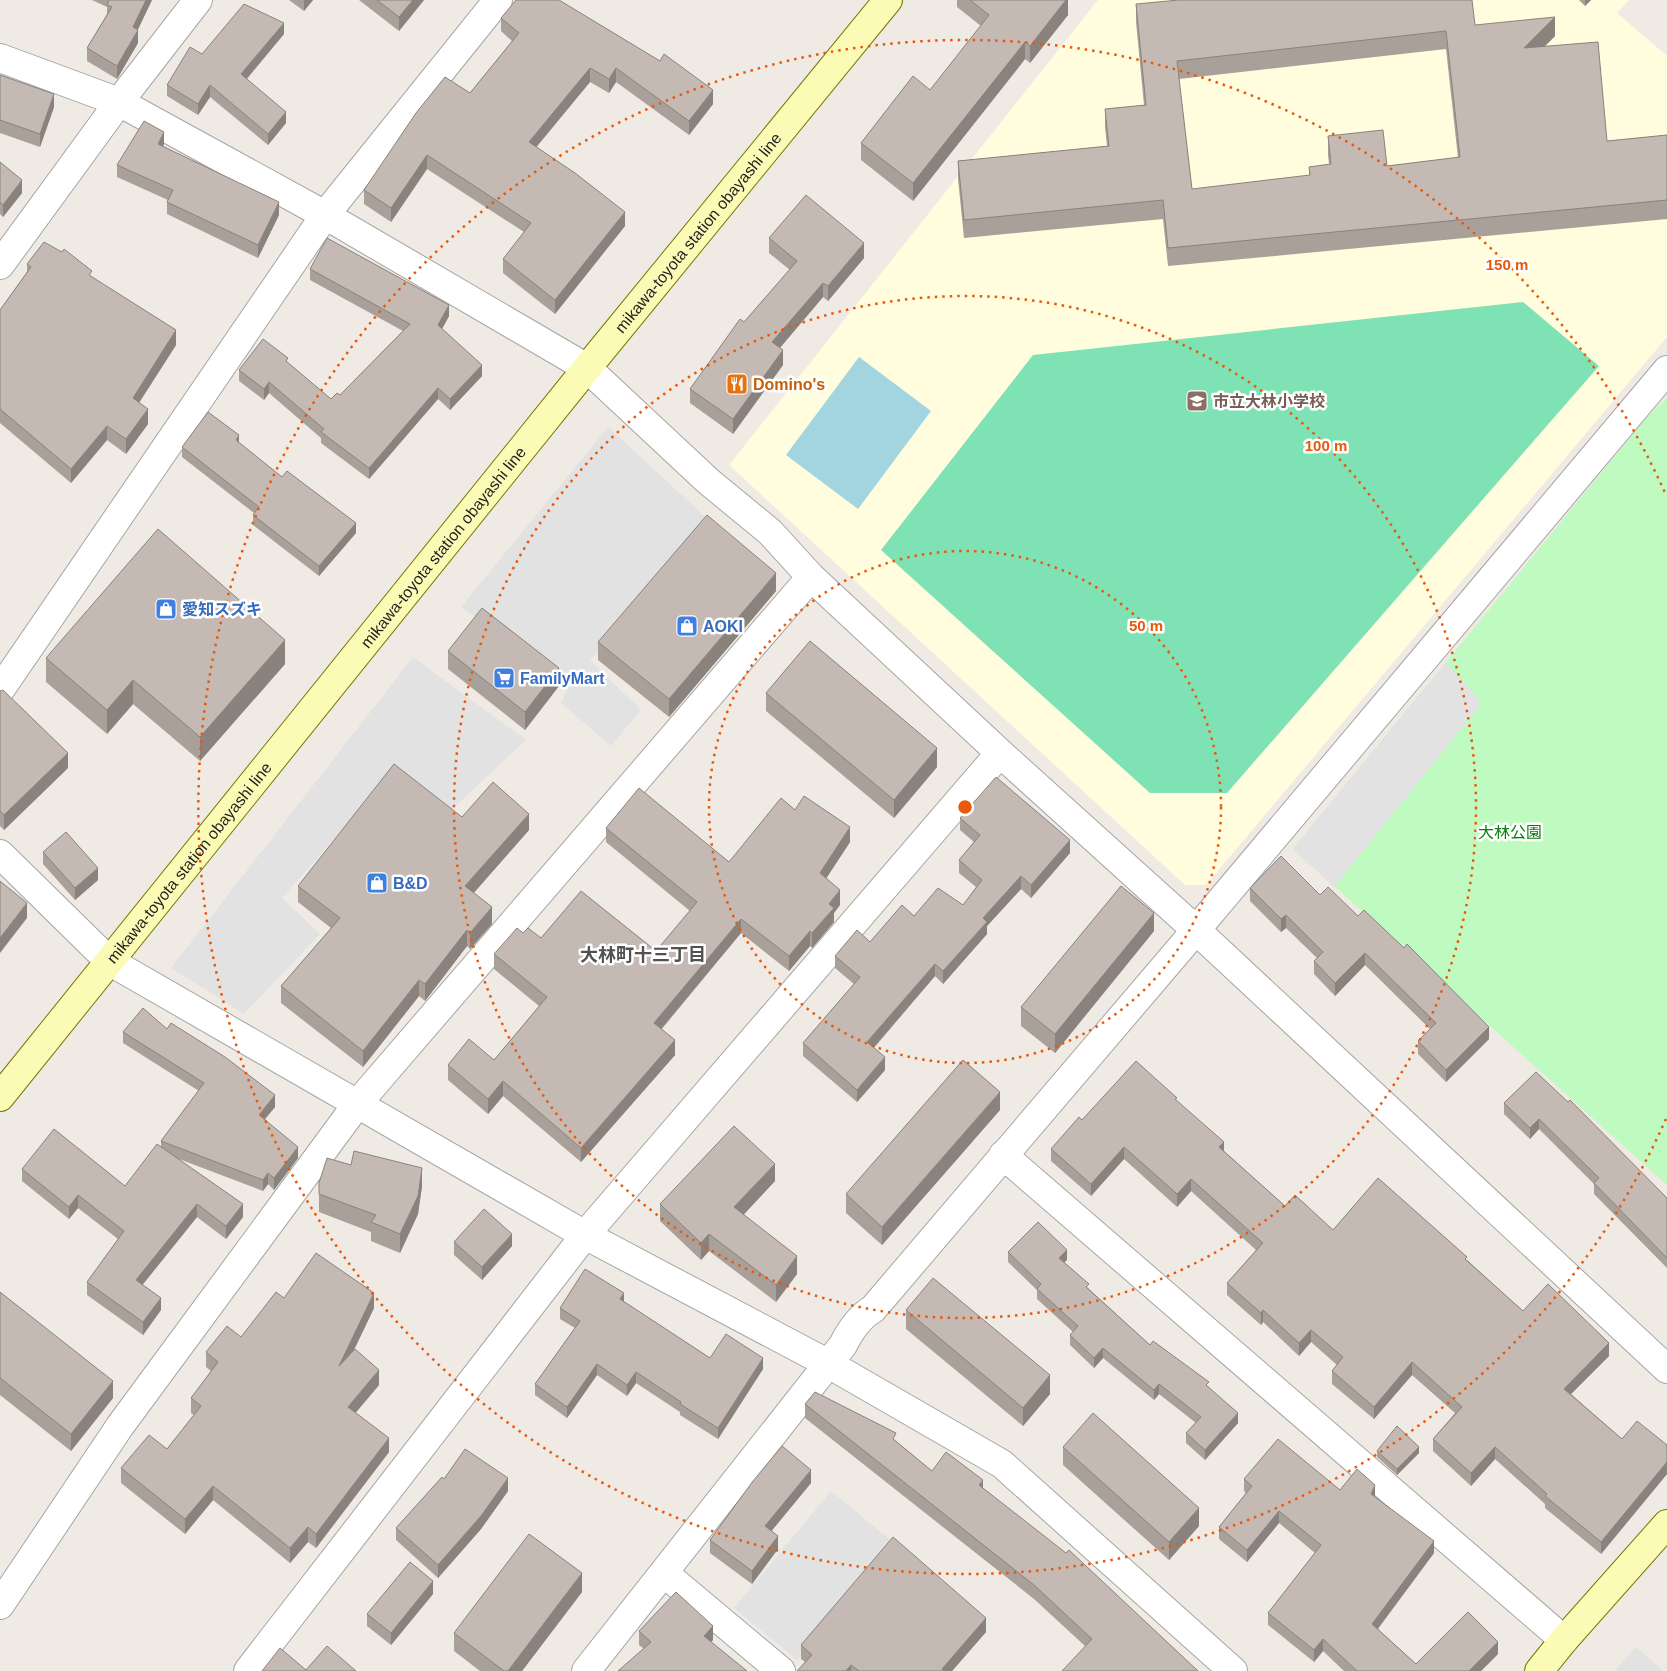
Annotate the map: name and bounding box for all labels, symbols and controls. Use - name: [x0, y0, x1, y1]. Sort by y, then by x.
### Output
- street label: mikawa-toyota station obayashi line: [612, 130, 785, 336]
- text: 150 m: [1486, 256, 1528, 273]
- restaurant icon: Domino's: [725, 372, 749, 396]
- place label: Domino's: [753, 376, 825, 393]
- school or university icon: 市立大林小学校: [1185, 389, 1209, 413]
- place label: 市立大林小学校: [1213, 393, 1325, 410]
- text: 100 m: [1305, 437, 1347, 454]
- street label: mikawa-toyota station obayashi line: [357, 444, 529, 651]
- shop icon: 愛知スズキ: [154, 597, 178, 621]
- place label: 愛知スズキ: [182, 601, 262, 618]
- shop icon: AOKI: [675, 614, 699, 638]
- text: 50 m: [1129, 617, 1163, 634]
- place label: AOKI: [703, 618, 743, 635]
- supermarket icon: FamilyMart: [492, 666, 516, 690]
- place label: FamilyMart: [520, 670, 605, 687]
- street label: mikawa-toyota station obayashi line: [103, 759, 275, 967]
- centre of rings: [956, 798, 974, 816]
- park label: 大林公園: [1478, 824, 1542, 841]
- shop icon: B&D: [365, 871, 389, 895]
- place label: B&D: [393, 875, 428, 892]
- district label: 大林町十三丁目: [580, 945, 706, 965]

